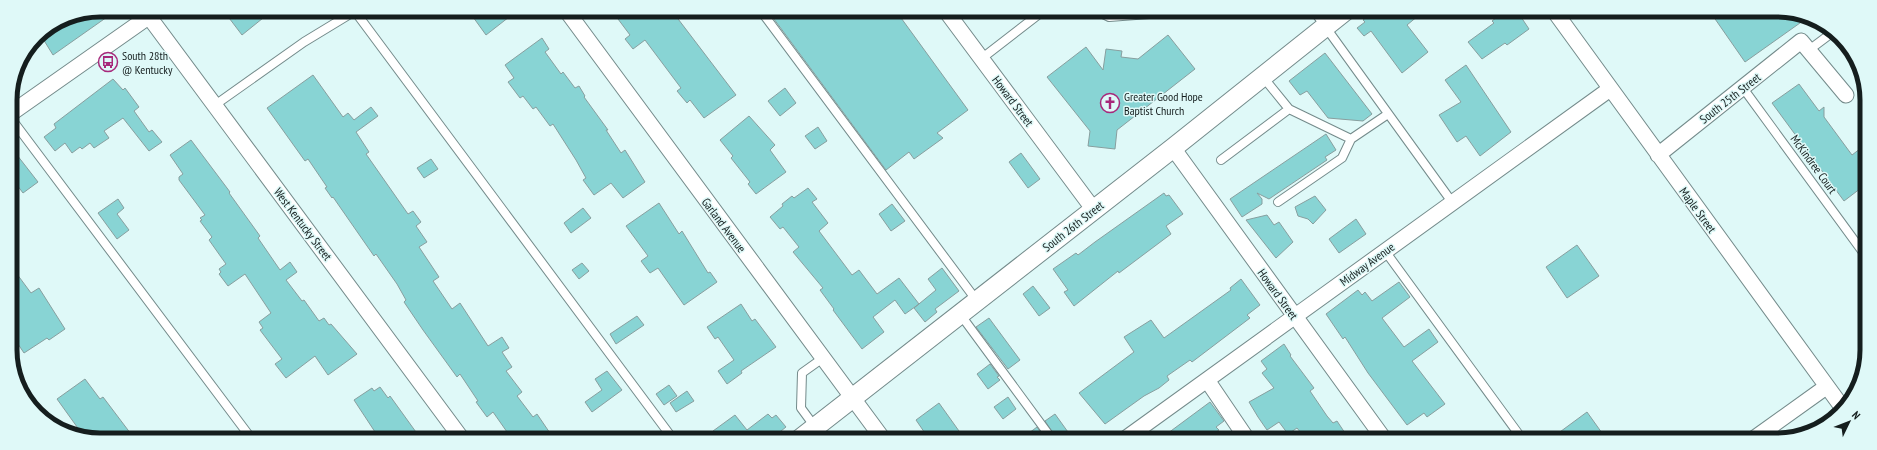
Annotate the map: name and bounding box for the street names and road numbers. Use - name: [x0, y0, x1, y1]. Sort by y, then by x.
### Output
- street label: South 25th Street: [1696, 69, 1764, 127]
- street label: Howard Street: [989, 73, 1037, 130]
- street label: McKindree Court: [1788, 132, 1841, 197]
- street label: Maple Street: [1676, 184, 1720, 236]
- street label: West Kentucky Street: [271, 185, 336, 264]
- street label: Garland Avenue: [699, 195, 749, 255]
- street label: South 26th Street: [1039, 197, 1107, 255]
- street label: Midway Avenue: [1337, 239, 1397, 289]
- street label: Howard Street: [1255, 266, 1302, 323]

